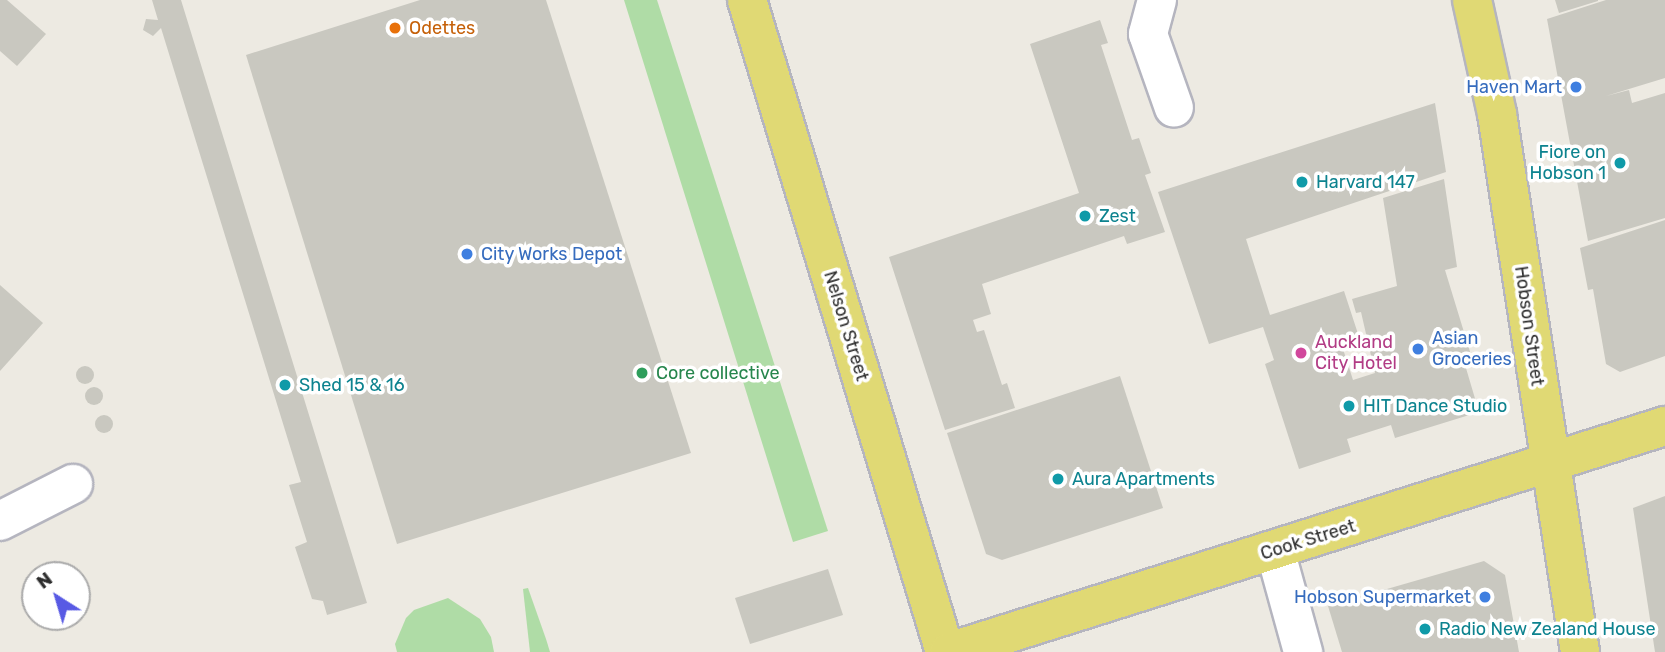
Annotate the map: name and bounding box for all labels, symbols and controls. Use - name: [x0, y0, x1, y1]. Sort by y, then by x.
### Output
- place label: Odettes: [409, 17, 475, 39]
- marker: Odettes: [387, 20, 403, 36]
- place label: Haven Mart: [1466, 76, 1562, 98]
- marker: Haven Mart: [1568, 79, 1584, 95]
- place label: Fiore on Hobson 1: [1530, 142, 1606, 184]
- marker: Fiore on Hobson 1: [1612, 155, 1628, 171]
- place label: Harvard 147: [1316, 171, 1415, 193]
- marker: Harvard 147: [1294, 174, 1310, 190]
- place label: Zest: [1099, 205, 1136, 227]
- marker: Zest: [1077, 208, 1093, 224]
- place label: City Works Depot: [481, 243, 623, 265]
- marker: City Works Depot: [459, 246, 475, 262]
- street label: Hobson Street: [1510, 265, 1548, 387]
- street label: Nelson Street: [819, 268, 873, 384]
- place label: Asian Groceries: [1432, 328, 1512, 370]
- place label: Auckland City Hotel: [1315, 332, 1397, 374]
- marker: Asian Groceries: [1410, 341, 1426, 357]
- marker: Auckland City Hotel: [1293, 345, 1309, 361]
- place label: Core collective: [656, 362, 780, 384]
- marker: Core collective: [634, 365, 650, 381]
- place label: Shed 15 & 16: [299, 374, 405, 396]
- marker: Shed 15 & 16: [277, 377, 293, 393]
- place label: HIT Dance Studio: [1363, 395, 1508, 417]
- marker: HIT Dance Studio: [1341, 398, 1357, 414]
- place label: Aura Apartments: [1072, 468, 1215, 490]
- marker: Aura Apartments: [1050, 471, 1066, 487]
- street label: Cook Street: [1258, 515, 1358, 565]
- north arrow: [21, 561, 91, 631]
- text: N: [32, 567, 57, 594]
- place label: Hobson Supermarket: [1294, 586, 1471, 608]
- marker: Hobson Supermarket: [1477, 589, 1493, 605]
- place label: Radio New Zealand House: [1439, 618, 1656, 640]
- marker: Radio New Zealand House: [1417, 621, 1433, 637]

